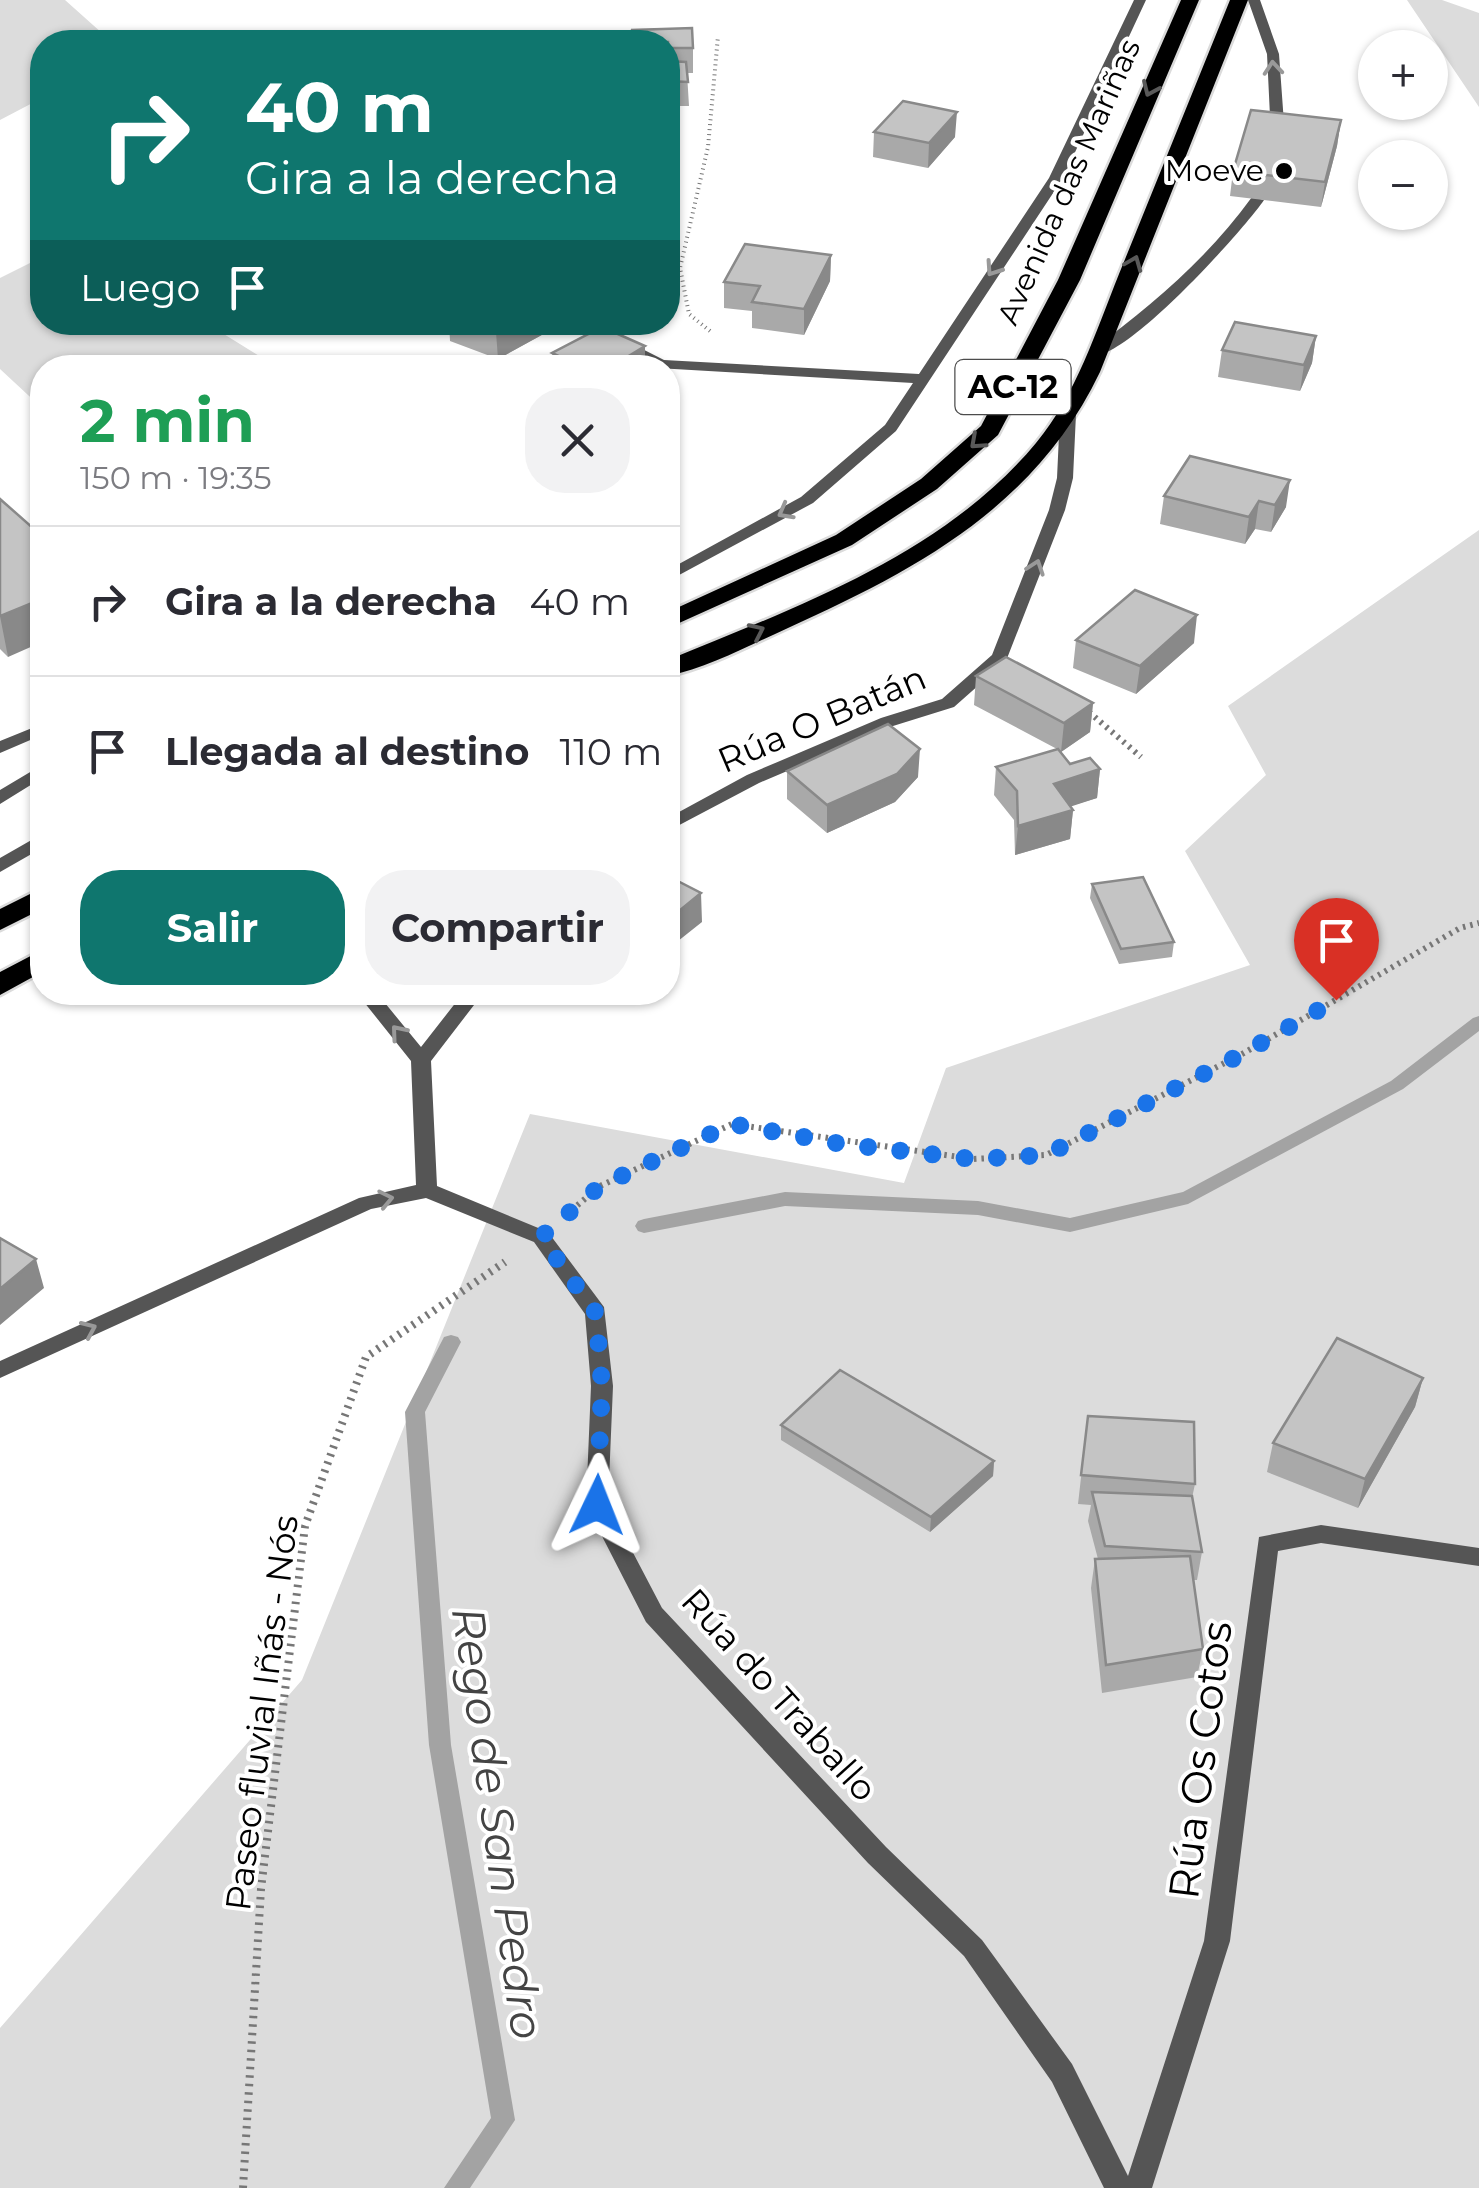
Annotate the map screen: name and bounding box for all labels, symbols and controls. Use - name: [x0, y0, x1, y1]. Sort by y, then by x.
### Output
- map controls: [1358, 30, 1448, 230]
- button: +: [1358, 30, 1448, 120]
- street label: Avenida das Mariñas: [989, 33, 1148, 330]
- one-way arrow: [1263, 60, 1285, 76]
- text: 40 m: [245, 64, 434, 150]
- icon: right: [80, 70, 210, 200]
- one-way arrow: [1142, 79, 1162, 97]
- button: −: [1358, 140, 1448, 230]
- text: Gira a la derecha: [245, 150, 620, 205]
- place label: Moeve: [1165, 152, 1264, 189]
- marker: Moeve: [1273, 160, 1295, 182]
- one-way arrow: [1122, 255, 1142, 273]
- one-way arrow: [987, 259, 1006, 277]
- icon: arrive: [220, 260, 275, 315]
- text: Luego: [80, 264, 200, 311]
- road number: AC-12: [956, 360, 1070, 414]
- text: 2 min: [80, 384, 255, 457]
- button: close: [525, 388, 630, 493]
- one-way arrow: [970, 430, 989, 448]
- text: 150 m · 19:35: [80, 458, 272, 497]
- one-way arrow: [777, 499, 795, 519]
- one-way arrow: [1024, 559, 1045, 576]
- icon: right: [80, 574, 135, 629]
- text: Gira a la derecha: [165, 578, 497, 625]
- text: 40 m: [529, 578, 630, 625]
- one-way arrow: [747, 623, 765, 643]
- street label: Rúa O Batán: [711, 655, 932, 782]
- icon: arrive: [80, 724, 135, 779]
- text: Llegada al destino: [165, 728, 529, 775]
- text: 110 m: [559, 728, 662, 775]
- button: Salir: [80, 870, 345, 985]
- button: Compartir: [365, 870, 630, 985]
- pin: [1294, 898, 1379, 1001]
- icon: arrive: [1309, 913, 1364, 968]
- one-way arrow: [391, 1025, 409, 1043]
- one-way arrow: [377, 1190, 394, 1211]
- one-way arrow: [79, 1321, 97, 1341]
- position arrow: [545, 1453, 649, 1557]
- street label: Paseo fluvial Iñás - Nós: [216, 1513, 307, 1913]
- street label: Rúa do Traballo: [673, 1579, 886, 1810]
- water label: Rego de San Pedro: [441, 1603, 556, 2042]
- street label: Rúa Os Cotos: [1157, 1618, 1243, 1902]

